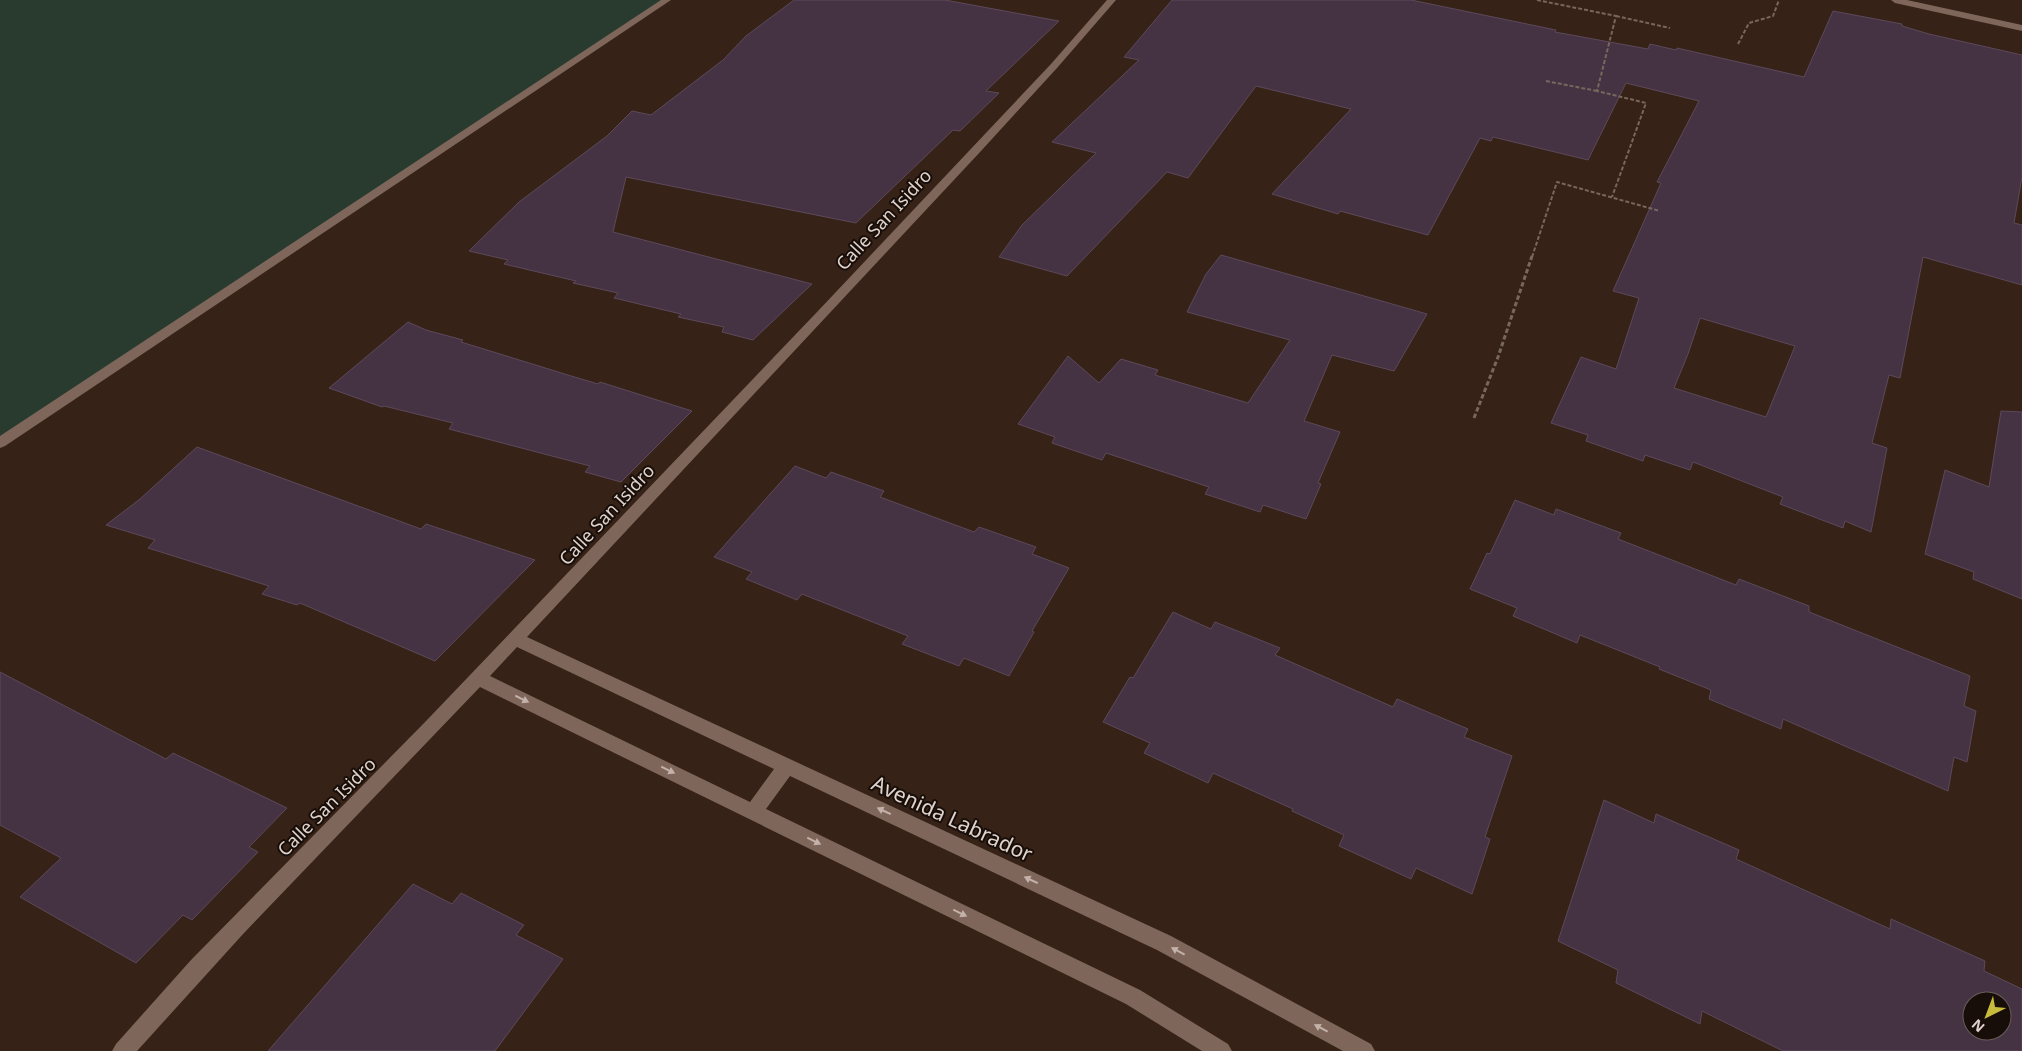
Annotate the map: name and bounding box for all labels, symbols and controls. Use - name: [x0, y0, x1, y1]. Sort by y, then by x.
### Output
- street label: Calle San Isidro: [830, 164, 936, 275]
- street label: Calle San Isidro: [553, 459, 659, 570]
- one-way arrow: [515, 695, 529, 703]
- street label: Calle San Isidro: [272, 752, 381, 861]
- one-way arrow: [661, 766, 675, 774]
- street label: Avenida Labrador: [867, 769, 1038, 868]
- one-way arrow: [877, 807, 891, 815]
- one-way arrow: [807, 838, 821, 846]
- one-way arrow: [1024, 876, 1038, 884]
- one-way arrow: [953, 909, 967, 917]
- one-way arrow: [1171, 946, 1185, 955]
- north arrow: [1962, 991, 2012, 1041]
- text: N: [1967, 1015, 1989, 1037]
- one-way arrow: [1313, 1024, 1328, 1032]

